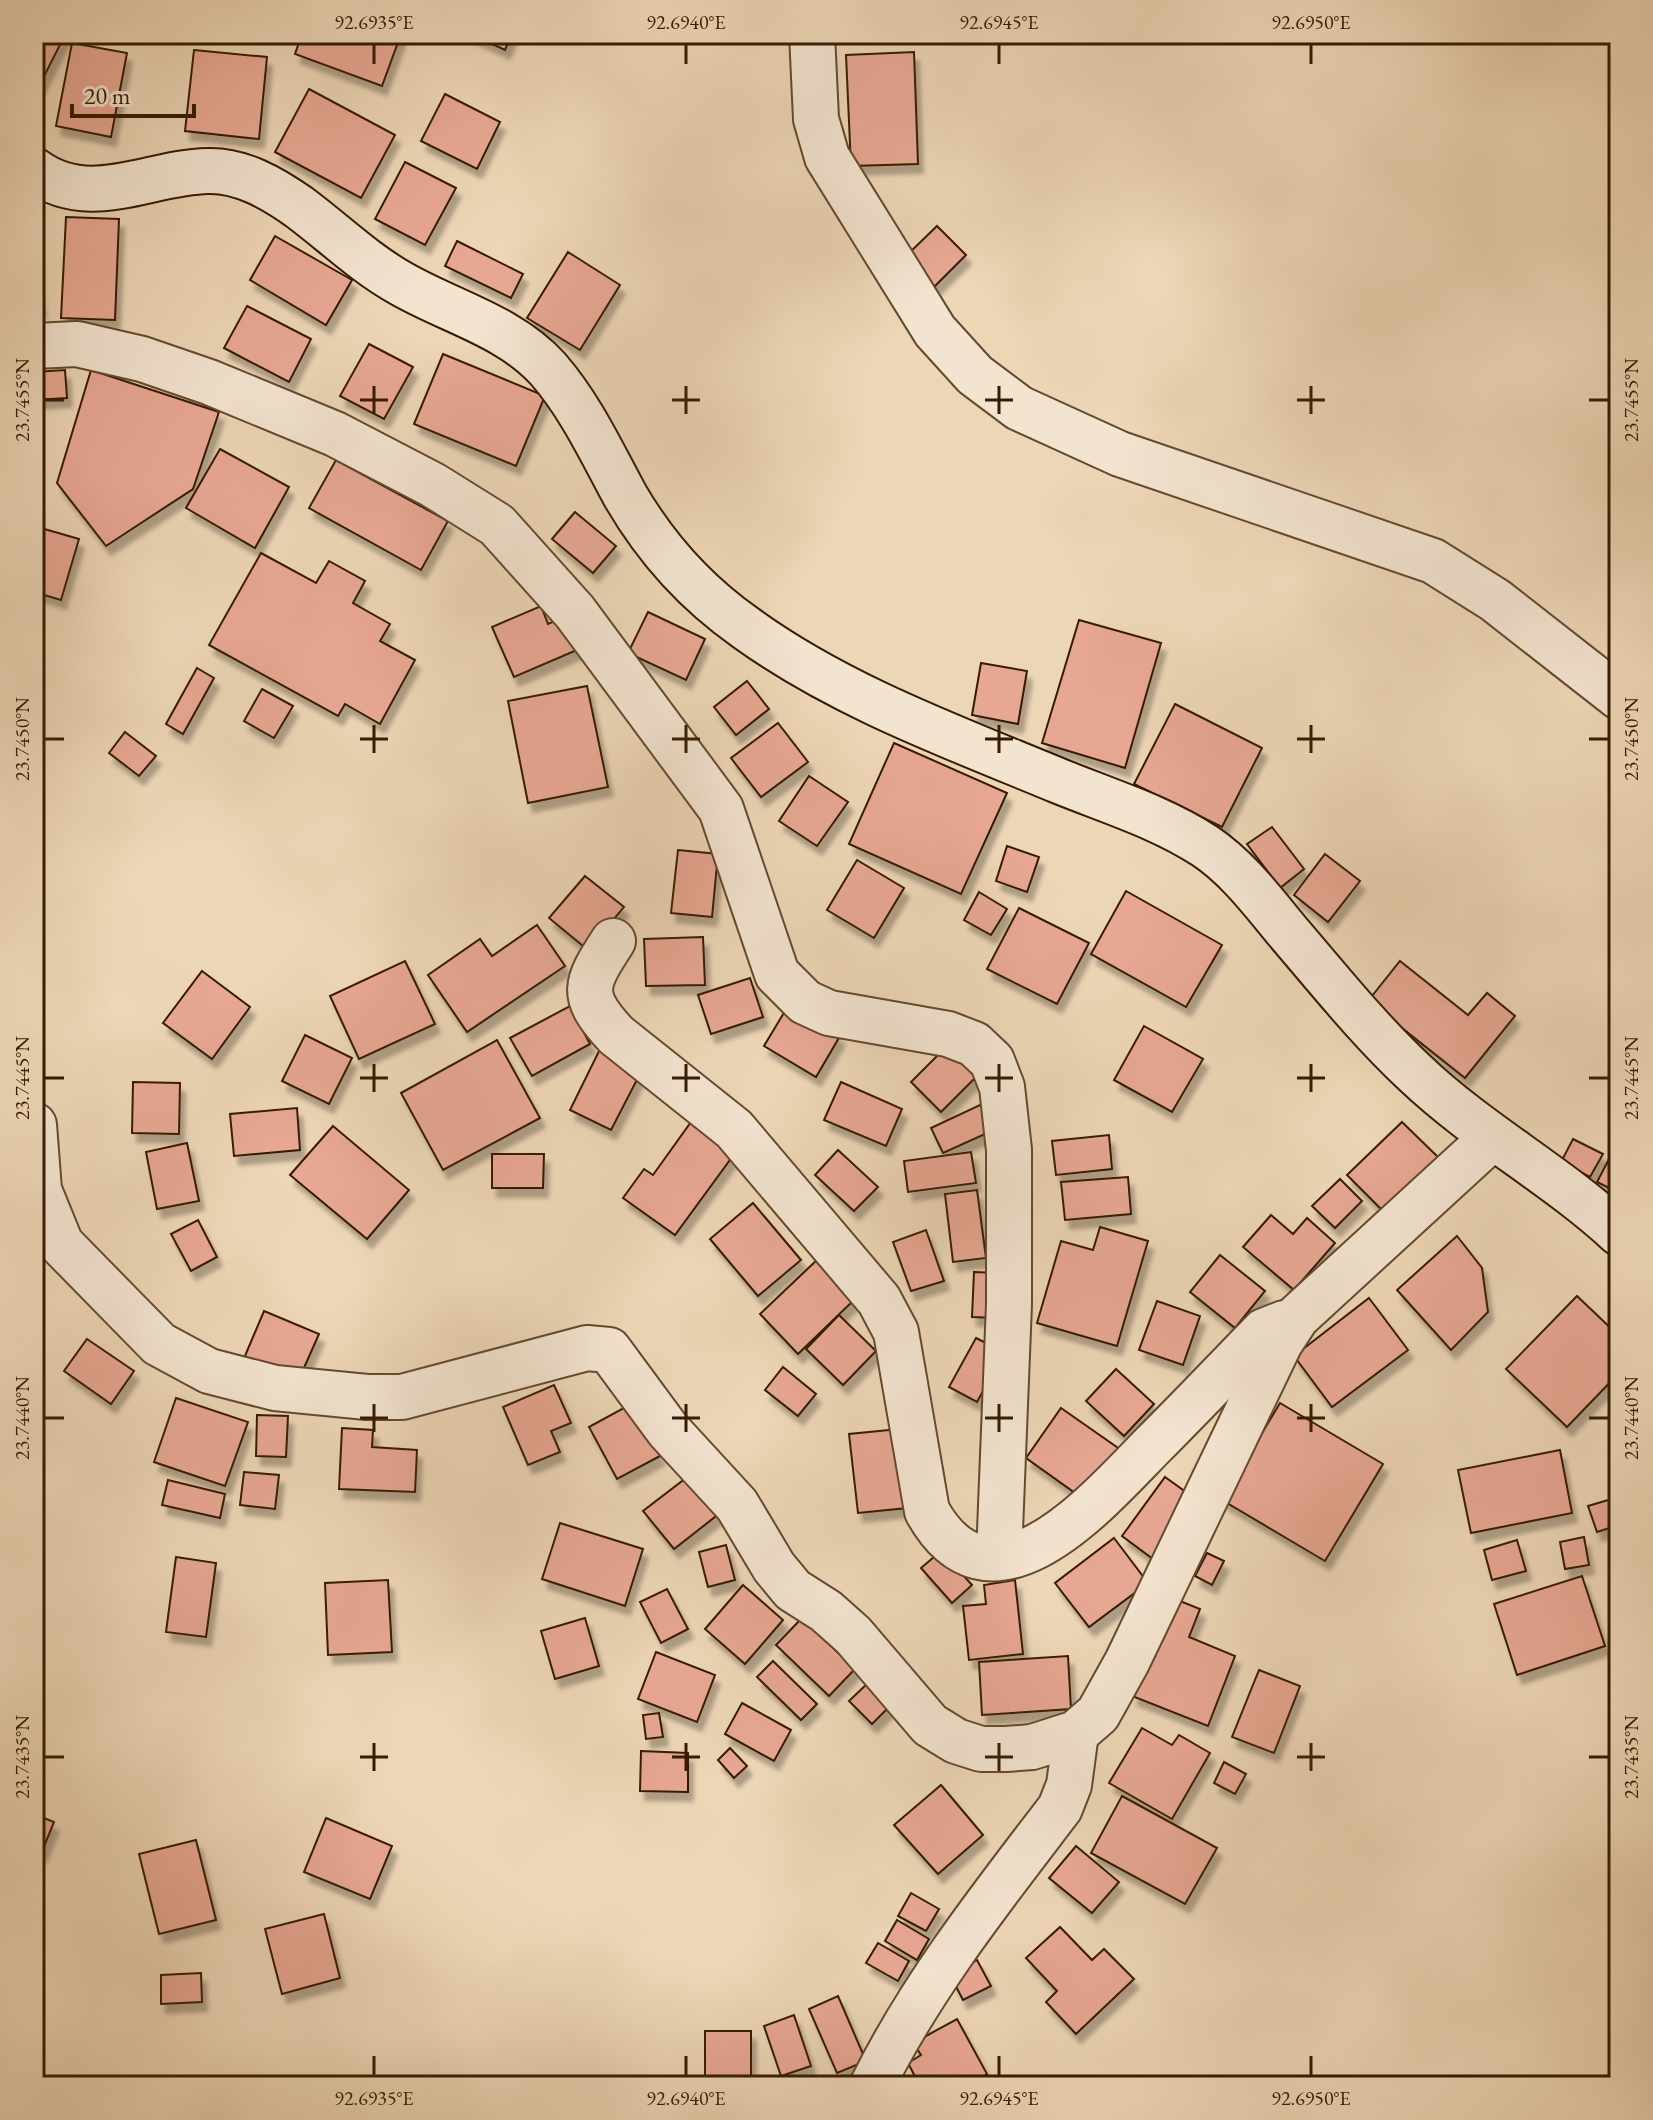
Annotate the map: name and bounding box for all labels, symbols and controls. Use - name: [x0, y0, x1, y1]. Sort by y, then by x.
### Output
- text: 92.6935°E: [334, 9, 414, 35]
- text: 92.6940°E: [646, 9, 726, 35]
- text: 92.6945°E: [959, 9, 1039, 35]
- text: 92.6950°E: [1271, 9, 1351, 35]
- scale bar: [72, 68, 194, 118]
- text: 20 m: [84, 80, 131, 111]
- text: 23.7455°N: [9, 358, 35, 442]
- text: 23.7455°N: [1618, 358, 1644, 442]
- text: 23.7450°N: [9, 697, 35, 781]
- text: 23.7450°N: [1618, 697, 1644, 781]
- text: 23.7445°N: [9, 1036, 35, 1120]
- text: 23.7445°N: [1618, 1036, 1644, 1120]
- text: 23.7440°N: [9, 1376, 35, 1460]
- text: 23.7440°N: [1618, 1376, 1644, 1460]
- text: 23.7435°N: [9, 1715, 35, 1799]
- text: 23.7435°N: [1618, 1715, 1644, 1799]
- text: 92.6935°E: [334, 2085, 414, 2111]
- text: 92.6940°E: [646, 2085, 726, 2111]
- text: 92.6945°E: [959, 2085, 1039, 2111]
- text: 92.6950°E: [1271, 2085, 1351, 2111]

